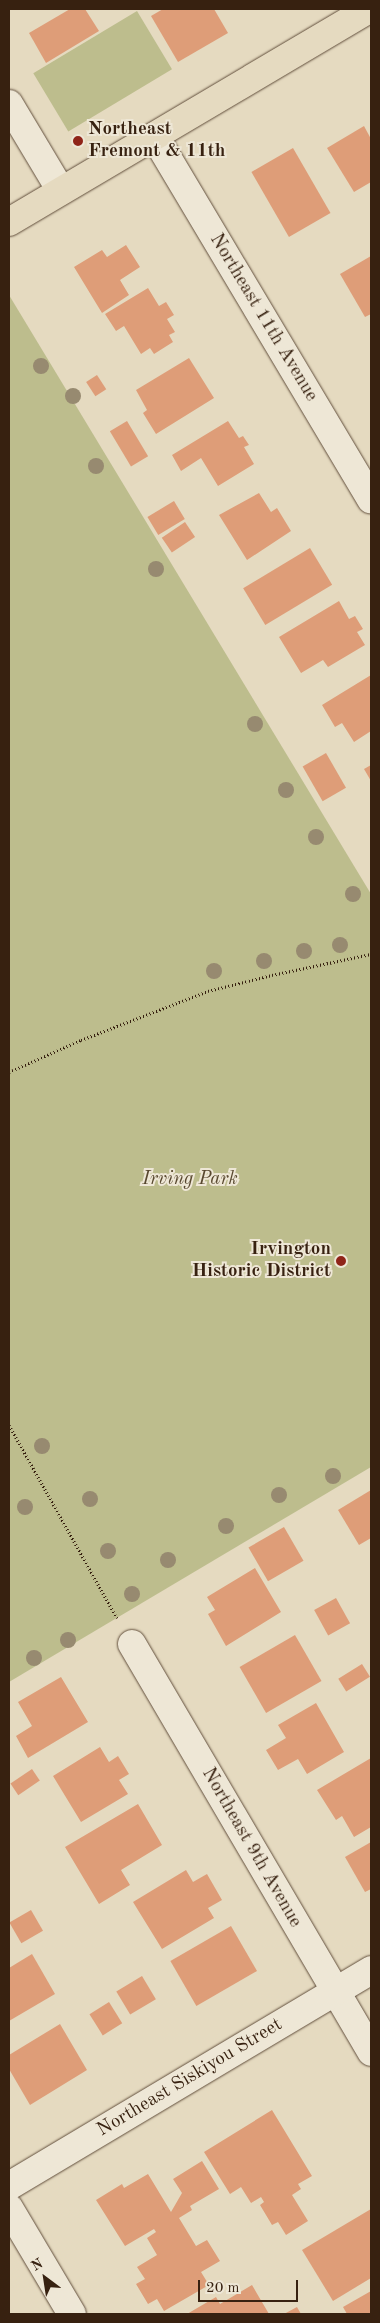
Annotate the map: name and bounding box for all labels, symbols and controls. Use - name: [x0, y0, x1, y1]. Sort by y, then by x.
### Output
- place label: Northeast Fremont & 11th: [88, 119, 225, 163]
- marker: Northeast Fremont & 11th: [72, 135, 84, 147]
- street label: Northeast 11th Avenue: [204, 230, 322, 406]
- park label: Irving Park: [142, 1169, 238, 1191]
- place label: Irvington Historic District: [192, 1239, 331, 1283]
- marker: Irvington Historic District: [335, 1255, 347, 1267]
- street label: Northeast 9th Avenue: [196, 1764, 306, 1932]
- street label: Northeast Siskiyou Street: [93, 2014, 287, 2142]
- north arrow: [20, 2253, 70, 2303]
- text: N: [29, 2256, 45, 2274]
- scale bar: [200, 2270, 300, 2302]
- text: 20 m: [206, 2281, 240, 2296]

